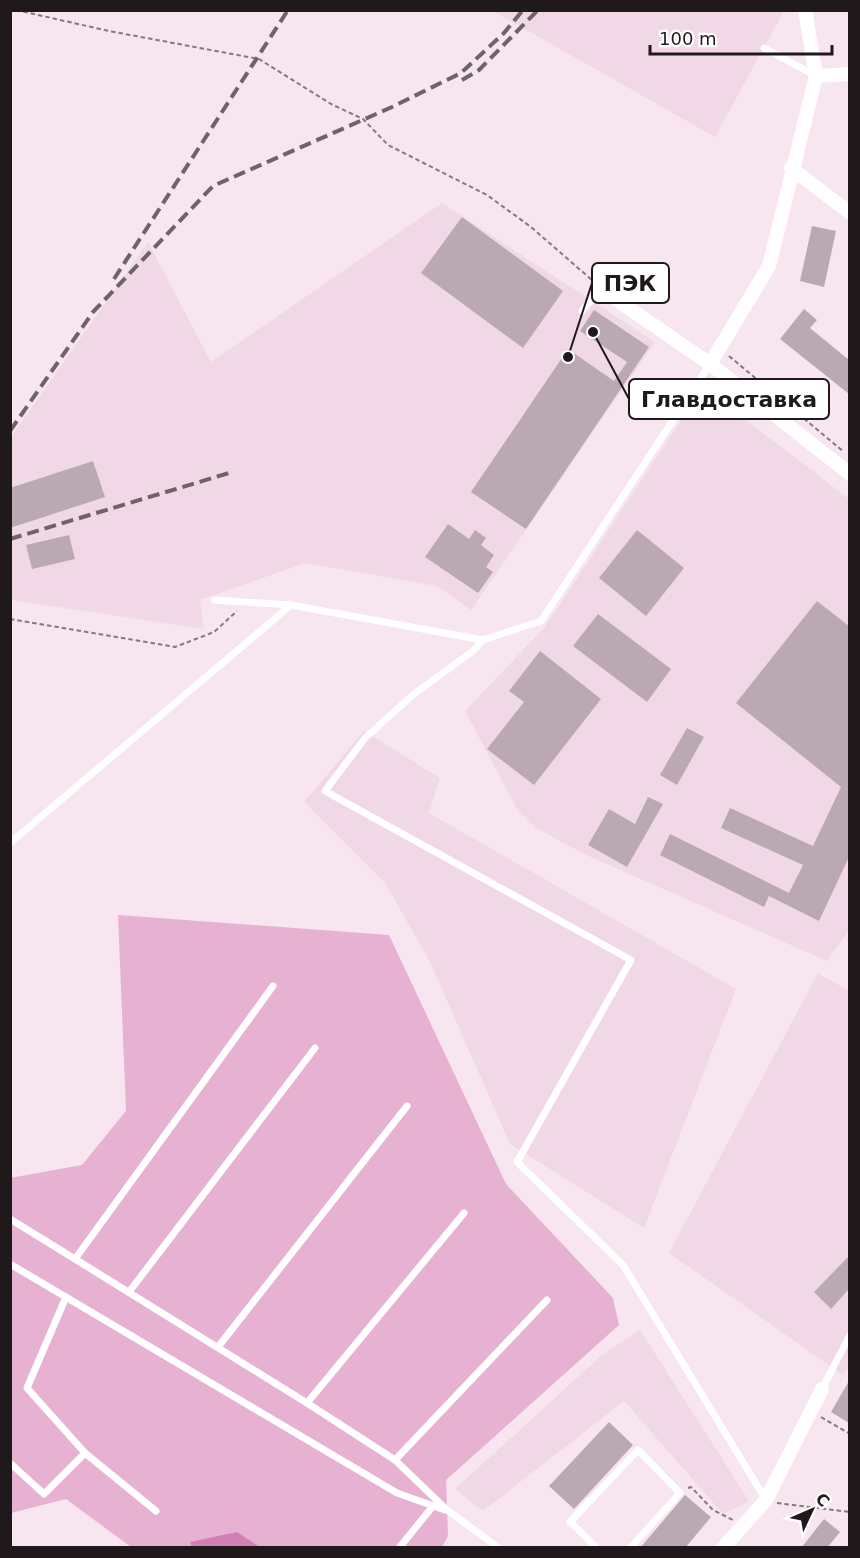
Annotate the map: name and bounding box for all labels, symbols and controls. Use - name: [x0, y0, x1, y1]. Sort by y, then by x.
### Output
- scale bar: [650, 18, 832, 56]
- text: 100 m: [659, 28, 717, 49]
- callout: ПЭК: [592, 263, 669, 303]
- text: ПЭК: [604, 271, 656, 296]
- callout: Главдоставка: [629, 379, 829, 419]
- text: Главдоставка: [641, 387, 817, 412]
- north arrow: [782, 1480, 842, 1540]
- text: С: [812, 1489, 833, 1511]

